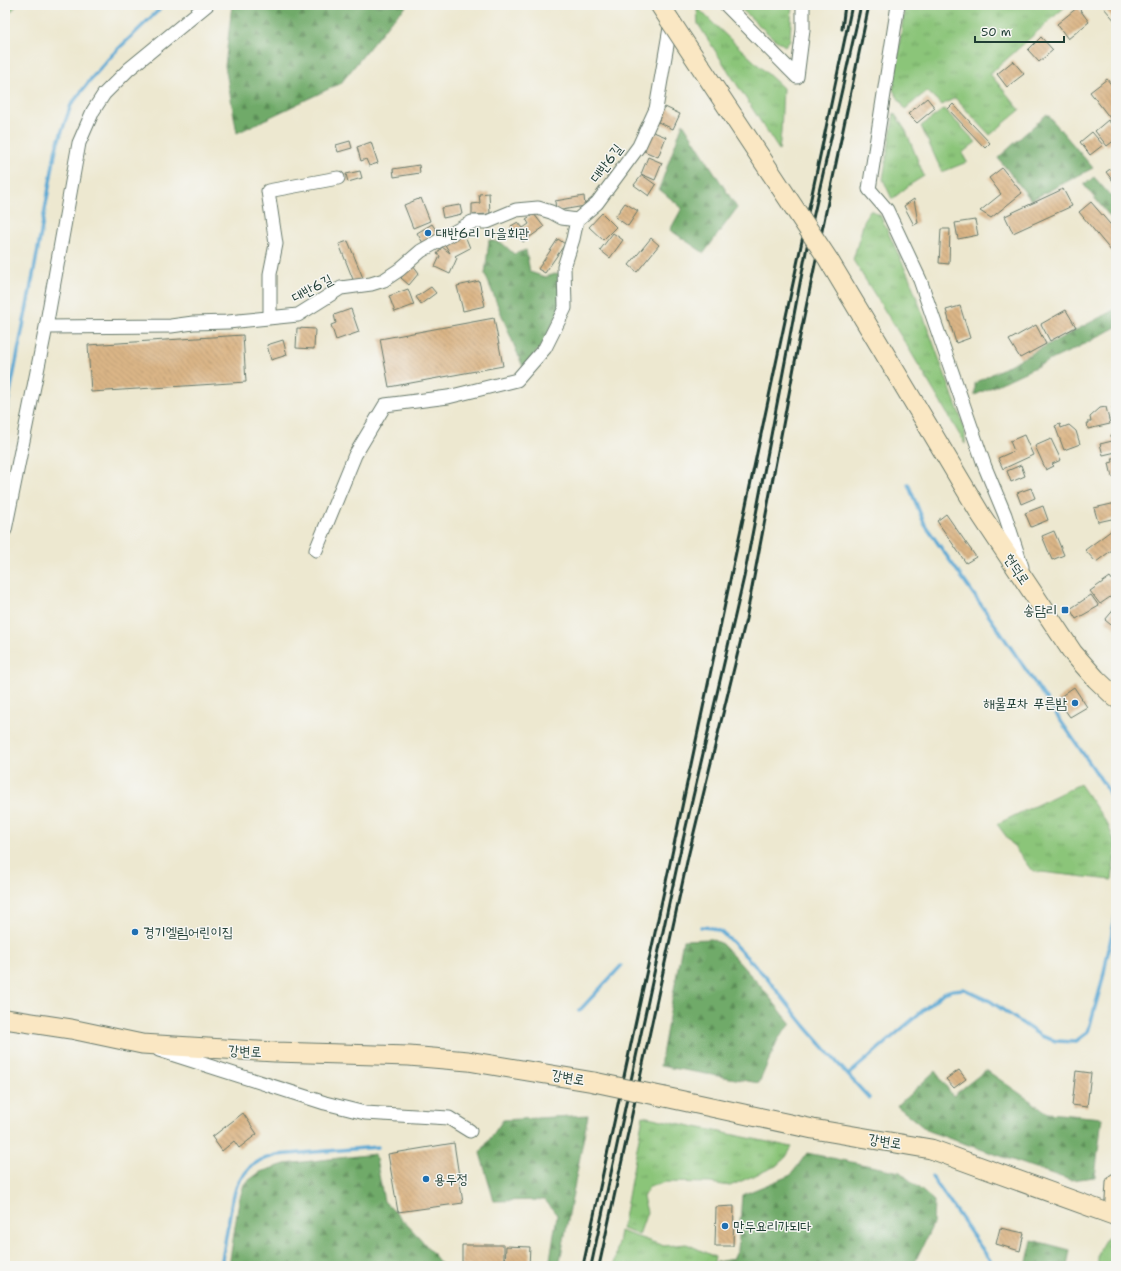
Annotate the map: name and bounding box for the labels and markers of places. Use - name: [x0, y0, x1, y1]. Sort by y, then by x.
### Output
- place label: 대반6리 마을회관: [436, 224, 529, 242]
- marker: 대반6리 마을회관: [423, 228, 433, 238]
- place label: 송담리: [1023, 601, 1057, 619]
- marker: 송담리: [1060, 605, 1070, 615]
- place label: 해물포차 푸른밤: [983, 694, 1068, 712]
- marker: 해물포차 푸른밤: [1070, 698, 1080, 708]
- place label: 경기엘림어린이집: [143, 923, 233, 941]
- marker: 경기엘림어린이집: [130, 927, 140, 937]
- place label: 용두정: [434, 1170, 468, 1188]
- marker: 용두정: [421, 1174, 431, 1184]
- place label: 만두요리가되다: [733, 1217, 812, 1235]
- marker: 만두요리가되다: [720, 1221, 730, 1231]

